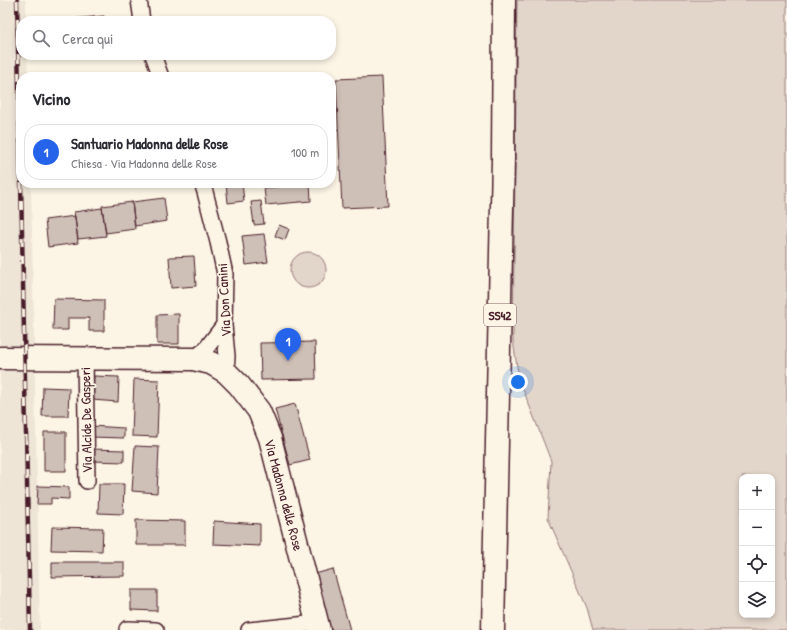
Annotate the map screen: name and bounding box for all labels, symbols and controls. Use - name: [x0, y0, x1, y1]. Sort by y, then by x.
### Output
- search box: [16, 16, 336, 60]
- icon: search: [30, 27, 52, 49]
- text: Cerca qui: [62, 28, 113, 49]
- text: Vicino: [32, 87, 70, 110]
- text: Santuario Madonna delle Rose: [71, 133, 228, 154]
- text: 1: [44, 143, 48, 161]
- text: 100 m: [291, 143, 319, 161]
- text: Chiesa · Via Madonna delle Rose: [71, 154, 217, 172]
- street label: Via Don Canini: [212, 263, 235, 337]
- road number: SS42: [484, 304, 516, 326]
- pin: 1: [275, 328, 301, 361]
- street label: Via Alcide De Gasperi: [75, 367, 97, 473]
- your location: [508, 372, 528, 392]
- street label: Via Madonna delle Rose: [260, 437, 309, 553]
- map controls: [739, 474, 775, 618]
- button: +: [739, 474, 775, 510]
- button: −: [739, 510, 775, 546]
- button: locate: [739, 546, 775, 582]
- button: layers: [739, 582, 775, 618]

